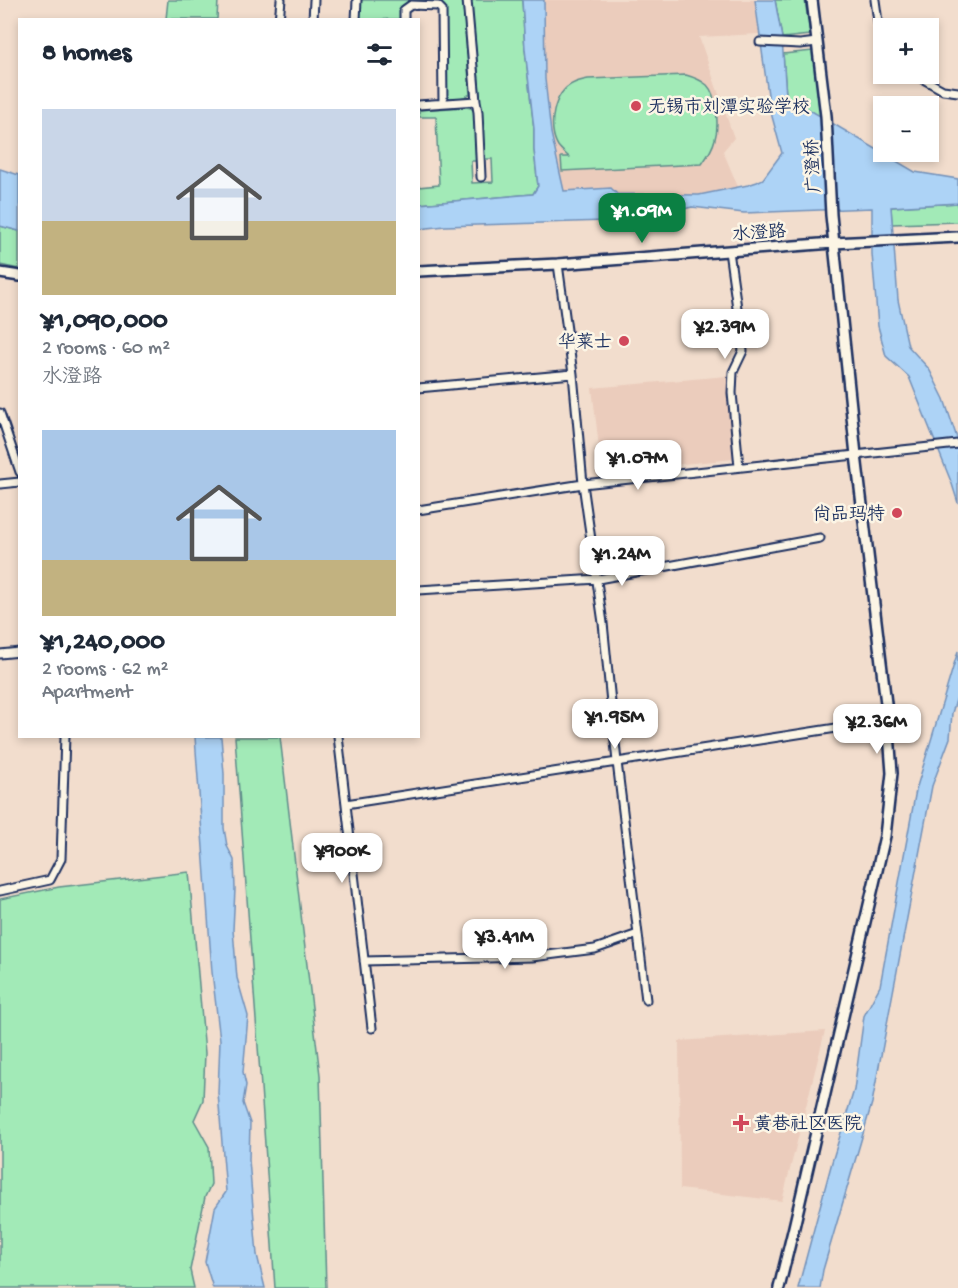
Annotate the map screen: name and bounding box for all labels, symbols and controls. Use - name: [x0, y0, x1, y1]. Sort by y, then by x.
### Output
- map controls: [873, 18, 939, 162]
- button: +: [873, 18, 939, 84]
- icon: filters: [363, 38, 396, 71]
- text: 8 homes: [42, 39, 131, 70]
- button: −: [873, 96, 939, 162]
- place label: 无锡市刘潭实验学校: [648, 97, 810, 119]
- marker: 无锡市刘潭实验学校: [629, 99, 643, 113]
- street label: 广澄桥: [802, 138, 826, 193]
- icon: home: [165, 148, 273, 256]
- pin: ¥1.09M: [593, 193, 691, 244]
- text: ¥1.09M: [613, 201, 671, 224]
- street label: 水澄路: [731, 221, 787, 247]
- text: ¥1,090,000: [42, 307, 168, 338]
- pin: ¥2.39M: [676, 309, 774, 360]
- text: ¥2.39M: [695, 317, 755, 340]
- place label: 华莱士: [558, 332, 612, 354]
- marker: 华莱士: [617, 334, 631, 348]
- text: 2 rooms · 60 m²: [42, 338, 170, 361]
- text: 水澄路: [42, 367, 102, 390]
- pin: ¥1.07M: [589, 440, 687, 491]
- text: ¥1.07M: [608, 448, 668, 471]
- icon: home: [165, 469, 273, 577]
- place label: 尚品玛特: [813, 503, 885, 526]
- marker: 尚品玛特: [890, 506, 904, 520]
- pin: ¥1.24M: [573, 536, 671, 587]
- text: ¥1.24M: [594, 544, 650, 567]
- text: ¥1,240,000: [42, 628, 165, 659]
- text: 2 rooms · 62 m²: [42, 659, 169, 682]
- text: Apartment: [42, 682, 132, 705]
- pin: ¥1.95M: [566, 699, 664, 750]
- pin: ¥2.36M: [828, 704, 926, 755]
- text: ¥1.95M: [586, 707, 644, 730]
- text: ¥2.36M: [847, 712, 907, 735]
- pin: ¥900K: [300, 833, 384, 884]
- text: ¥900K: [315, 841, 369, 864]
- pin: ¥3.41M: [456, 919, 554, 970]
- text: ¥3.41M: [476, 927, 534, 950]
- marker: 黄巷社区医院: [732, 1114, 750, 1132]
- place label: 黄巷社区医院: [754, 1114, 862, 1136]

